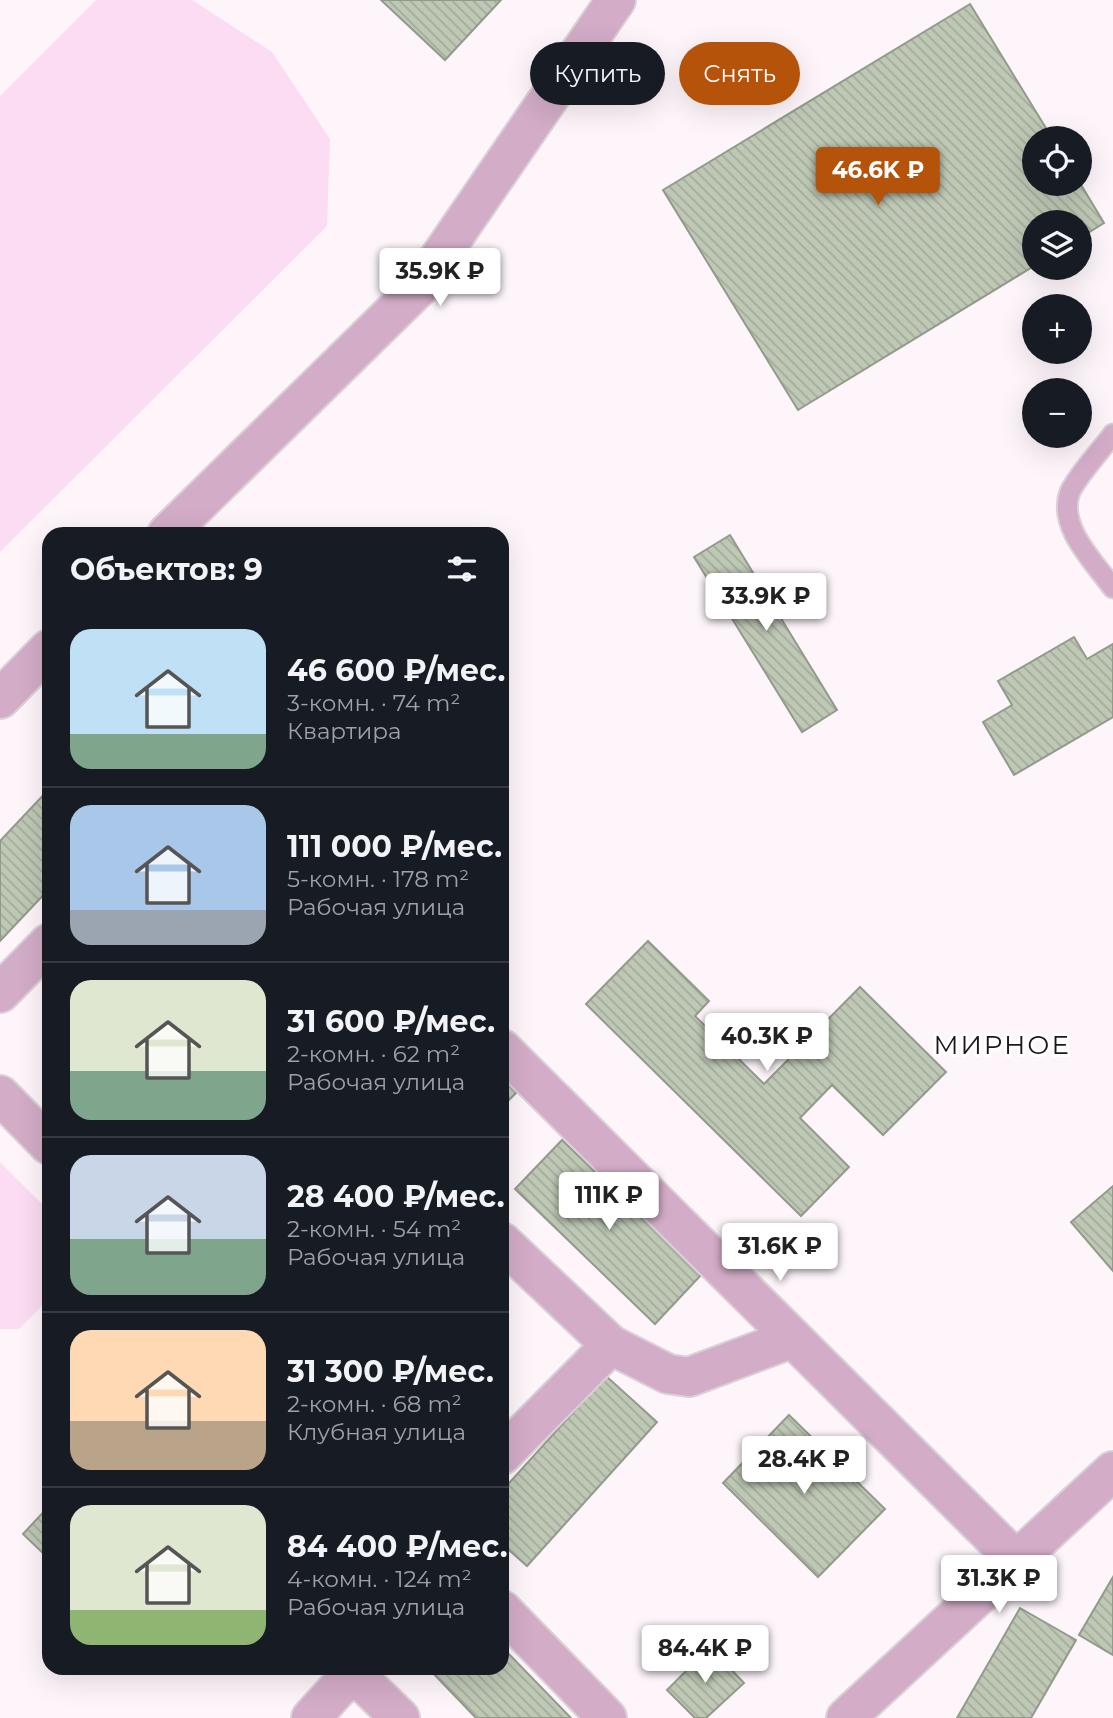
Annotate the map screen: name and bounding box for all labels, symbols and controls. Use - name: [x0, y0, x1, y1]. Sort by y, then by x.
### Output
- chip: Купить: [530, 42, 665, 105]
- chip: Снять: [679, 42, 800, 105]
- map controls: [1022, 126, 1092, 448]
- button: locate: [1022, 126, 1092, 196]
- pin: 46.6K ₽: [813, 148, 943, 207]
- text: 46.6K ₽: [832, 156, 924, 184]
- button: layers: [1022, 210, 1092, 280]
- pin: 35.9K ₽: [375, 248, 505, 308]
- text: 35.9K ₽: [395, 257, 485, 285]
- button: +: [1022, 294, 1092, 364]
- button: −: [1022, 378, 1092, 448]
- icon: filters: [443, 550, 481, 588]
- text: Объектов: 9: [70, 551, 263, 588]
- pin: 33.9K ₽: [701, 574, 831, 633]
- text: 33.9K ₽: [721, 582, 811, 610]
- text: 46 600 ₽/мес.: [287, 652, 505, 689]
- icon: home: [126, 657, 210, 741]
- text: 3-комн. · 74 m²: [287, 689, 460, 717]
- text: Квартира: [287, 717, 401, 745]
- text: 111 000 ₽/мес.: [287, 828, 502, 865]
- icon: home: [126, 833, 210, 917]
- text: 5-комн. · 178 m²: [287, 865, 469, 893]
- text: Рабочая улица: [287, 893, 465, 921]
- text: 31 600 ₽/мес.: [287, 1003, 495, 1040]
- icon: home: [126, 1008, 210, 1092]
- pin: 40.3K ₽: [702, 1014, 832, 1073]
- text: 40.3K ₽: [721, 1022, 813, 1050]
- district label: МИРНОЕ: [933, 1029, 1071, 1061]
- text: 2-комн. · 62 m²: [287, 1040, 460, 1068]
- text: Рабочая улица: [287, 1068, 465, 1096]
- pin: 111K ₽: [552, 1172, 666, 1232]
- text: 28 400 ₽/мес.: [287, 1178, 505, 1215]
- text: 111K ₽: [575, 1181, 643, 1209]
- icon: home: [126, 1183, 210, 1267]
- text: 2-комн. · 54 m²: [287, 1215, 461, 1243]
- pin: 31.6K ₽: [715, 1224, 845, 1283]
- text: 31.6K ₽: [738, 1232, 822, 1260]
- text: Рабочая улица: [287, 1243, 465, 1271]
- text: 31 300 ₽/мес.: [287, 1353, 494, 1390]
- icon: home: [126, 1358, 210, 1442]
- text: 2-комн. · 68 m²: [287, 1390, 462, 1418]
- text: Клубная улица: [287, 1418, 466, 1446]
- pin: 28.4K ₽: [739, 1436, 869, 1496]
- text: 28.4K ₽: [758, 1445, 850, 1473]
- text: 84 400 ₽/мес.: [287, 1528, 508, 1565]
- icon: home: [126, 1533, 210, 1617]
- pin: 31.3K ₽: [934, 1556, 1064, 1615]
- text: 31.3K ₽: [957, 1564, 1041, 1592]
- text: 4-комн. · 124 m²: [287, 1565, 472, 1593]
- text: Рабочая улица: [287, 1593, 465, 1621]
- pin: 84.4K ₽: [640, 1626, 770, 1685]
- text: 84.4K ₽: [658, 1634, 752, 1662]

